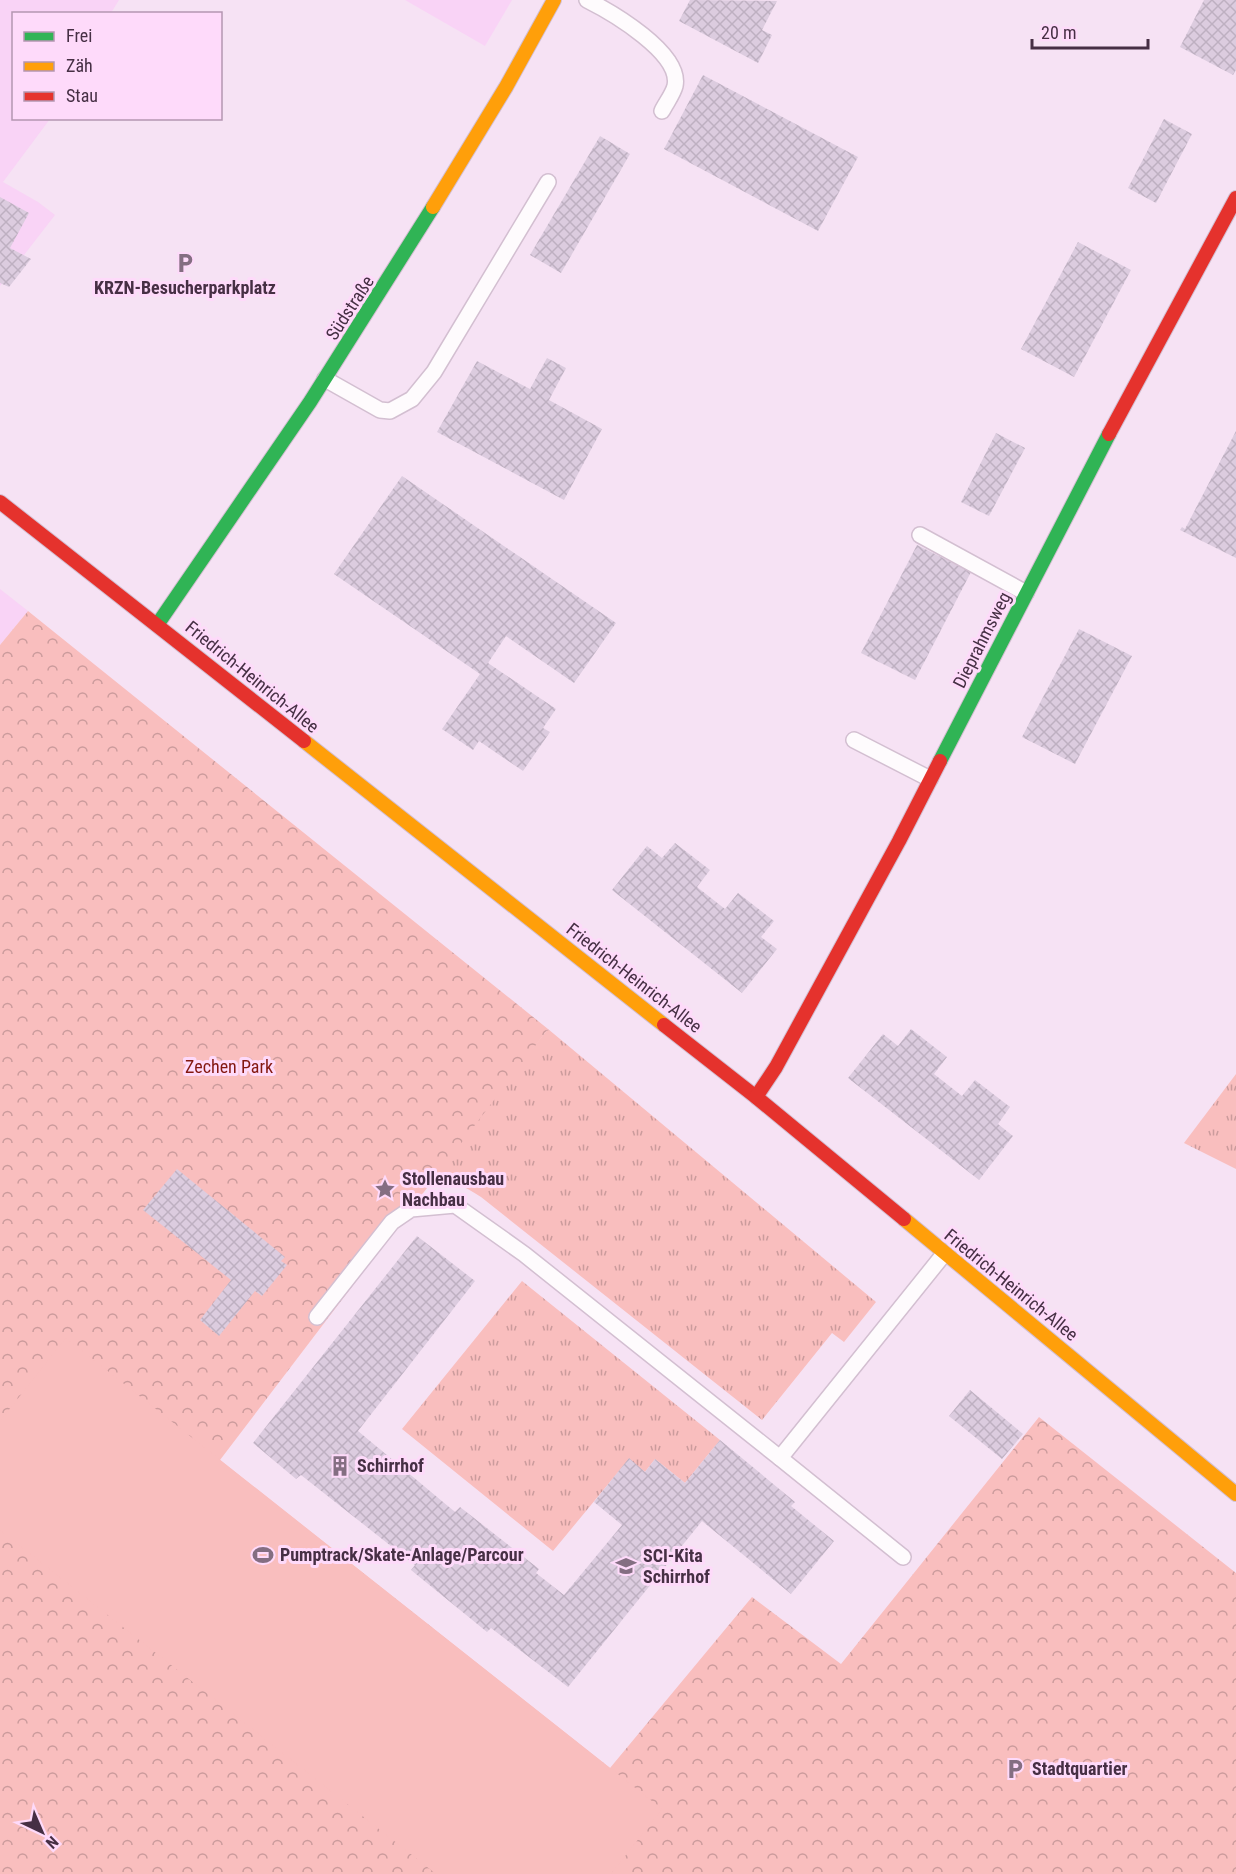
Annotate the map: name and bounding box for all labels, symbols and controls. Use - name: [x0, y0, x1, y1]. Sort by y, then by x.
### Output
- legend: [12, 12, 222, 120]
- scale bar: [1032, 12, 1148, 50]
- text: 20 m: [1041, 22, 1076, 43]
- text: Frei: [66, 25, 92, 46]
- text: Zäh: [66, 55, 93, 76]
- text: Stau: [66, 85, 98, 106]
- parking icon: KRZN-Besucherparkplatz: [173, 251, 197, 275]
- street label: Südstraße: [321, 272, 378, 344]
- place label: KRZN-Besucherparkplatz: [94, 277, 276, 298]
- street label: Dieprahmsweg: [948, 588, 1015, 691]
- street label: Friedrich-Heinrich-Allee: [181, 616, 323, 737]
- street label: Friedrich-Heinrich-Allee: [563, 918, 706, 1037]
- park label: Zechen Park: [185, 1056, 273, 1077]
- place label: Stollenausbau Nachbau: [402, 1168, 504, 1210]
- place icon: Stollenausbau Nachbau: [373, 1177, 397, 1201]
- street label: Friedrich-Heinrich-Allee: [940, 1224, 1082, 1345]
- building icon: Schirrhof: [328, 1454, 352, 1478]
- place label: Schirrhof: [357, 1455, 424, 1476]
- sports icon: Pumptrack/Skate-Anlage/Parcour: [251, 1543, 275, 1567]
- place label: Pumptrack/Skate-Anlage/Parcour: [280, 1544, 524, 1565]
- place label: SCI-Kita Schirrhof: [643, 1545, 710, 1587]
- school or university icon: SCI-Kita Schirrhof: [614, 1554, 638, 1578]
- parking icon: Stadtquartier: [1003, 1757, 1027, 1781]
- place label: Stadtquartier: [1032, 1758, 1127, 1779]
- north arrow: [12, 1802, 72, 1862]
- text: N: [42, 1832, 62, 1853]

